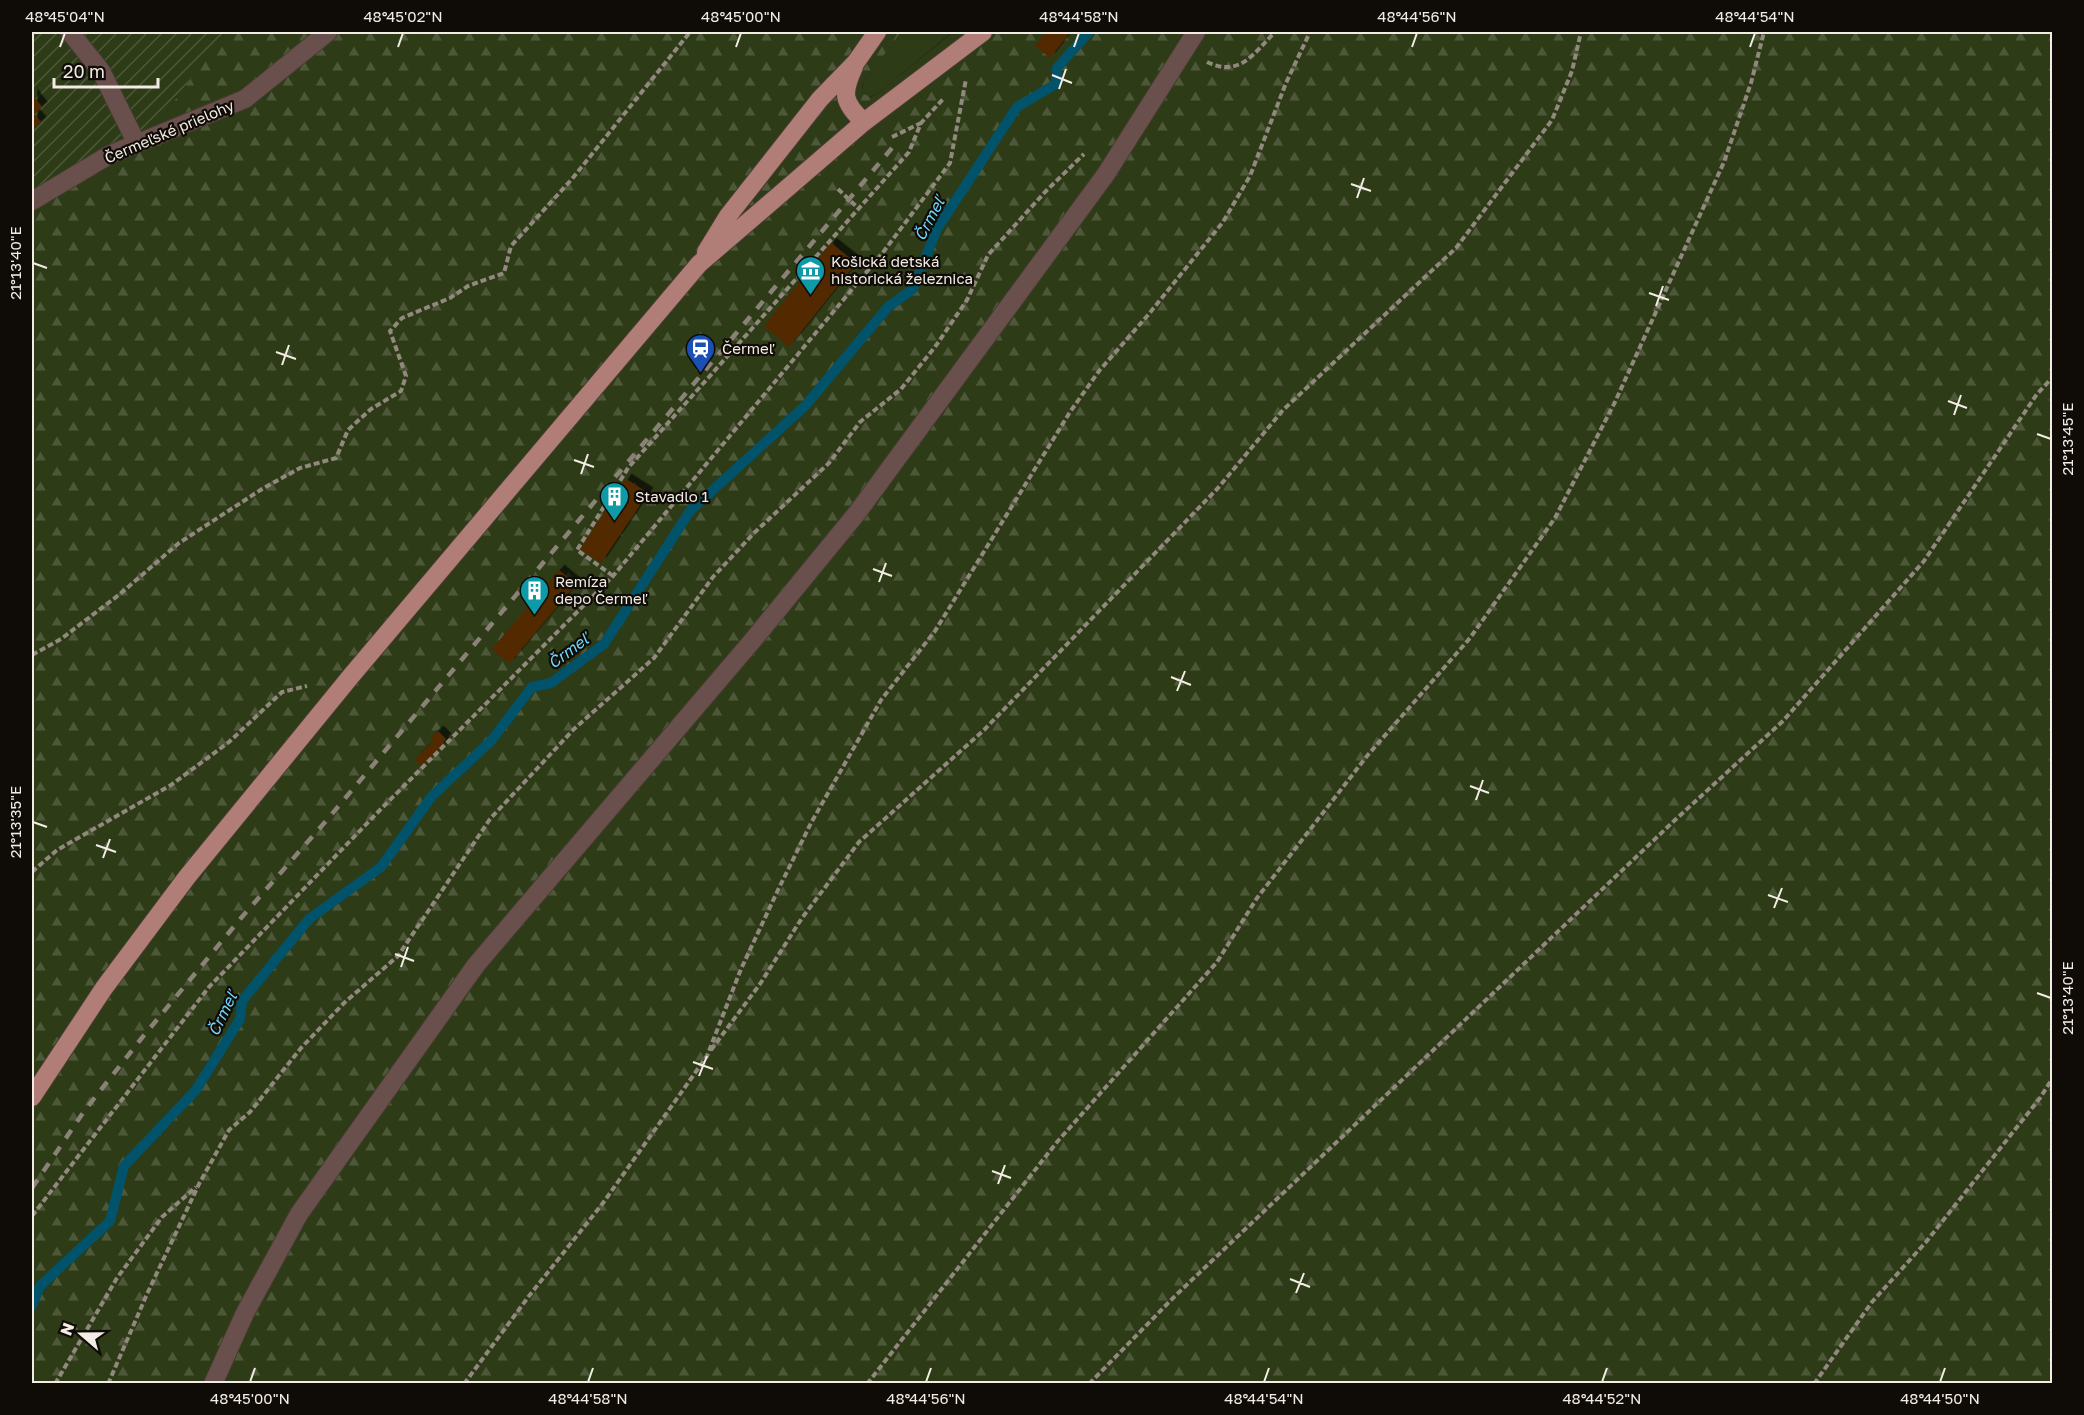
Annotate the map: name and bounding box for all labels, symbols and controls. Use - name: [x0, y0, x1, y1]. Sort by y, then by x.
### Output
- text: 48°45'04"N: [25, 7, 105, 25]
- text: 48°45'02"N: [363, 7, 443, 25]
- text: 48°45'00"N: [701, 7, 781, 25]
- text: 48°44'58"N: [1039, 7, 1119, 25]
- text: 48°44'56"N: [1377, 7, 1457, 25]
- text: 48°44'54"N: [1715, 7, 1795, 25]
- scale bar: [54, 51, 158, 89]
- text: 20 m: [63, 60, 105, 82]
- street label: Čermeľské prielohy: [102, 95, 237, 166]
- water label: Črmeľ: [909, 191, 950, 244]
- text: 21°13'40"E: [6, 226, 24, 300]
- place label: Košická detská historická železnica: [831, 252, 973, 287]
- museum icon: Košická detská historická železnica: [794, 254, 826, 296]
- station icon: Čermeľ: [685, 332, 717, 374]
- place label: Čermeľ: [722, 339, 775, 357]
- text: 21°13'45"E: [2058, 403, 2076, 475]
- building icon: Stavadlo 1: [598, 480, 630, 522]
- place label: Stavadlo 1: [635, 487, 709, 505]
- place label: Remíza depo Čermeľ: [555, 572, 648, 607]
- building icon: Remíza depo Čermeľ: [518, 574, 550, 616]
- water label: Črmeľ: [544, 627, 595, 673]
- text: 21°13'35"E: [6, 786, 24, 858]
- text: 21°13'40"E: [2058, 961, 2076, 1035]
- water label: Črmeľ: [203, 986, 243, 1039]
- north arrow: [51, 1304, 111, 1364]
- text: N: [55, 1320, 78, 1338]
- text: 48°45'00"N: [210, 1389, 290, 1407]
- text: 48°44'58"N: [548, 1389, 628, 1407]
- text: 48°44'56"N: [886, 1389, 966, 1407]
- text: 48°44'54"N: [1224, 1389, 1304, 1407]
- text: 48°44'52"N: [1562, 1389, 1642, 1407]
- text: 48°44'50"N: [1900, 1389, 1980, 1407]

